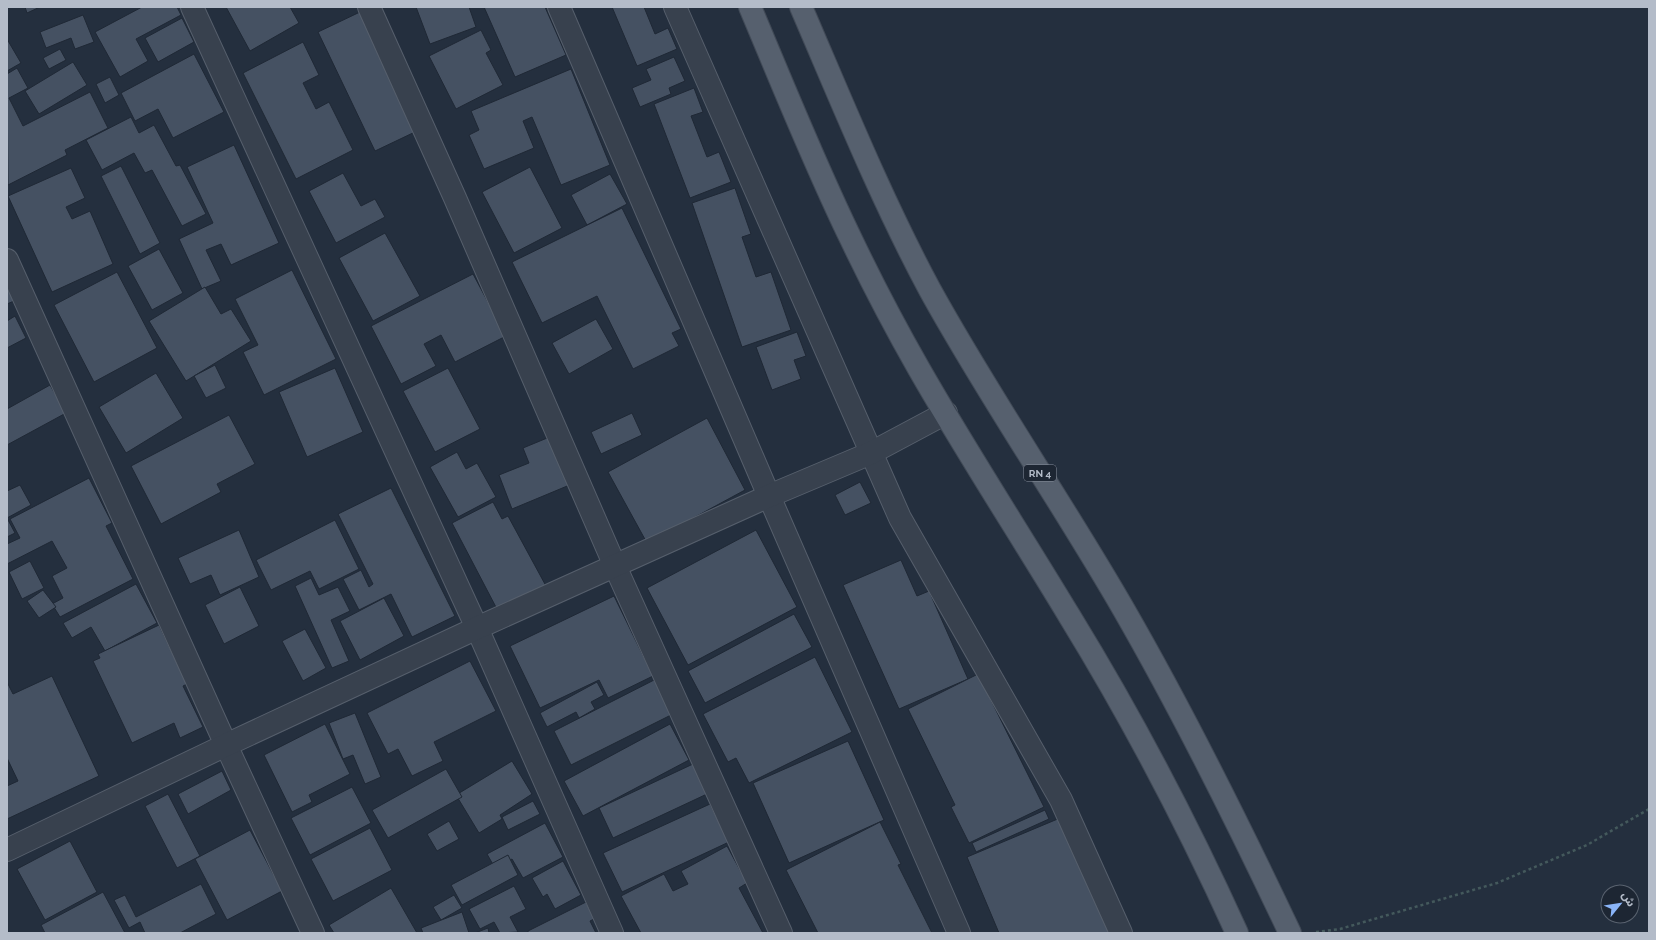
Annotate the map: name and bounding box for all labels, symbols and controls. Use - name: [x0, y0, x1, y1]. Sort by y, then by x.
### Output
- road number: RN 4: [1024, 465, 1056, 481]
- north arrow: [1600, 884, 1640, 924]
- text: ش: [1619, 889, 1638, 909]

